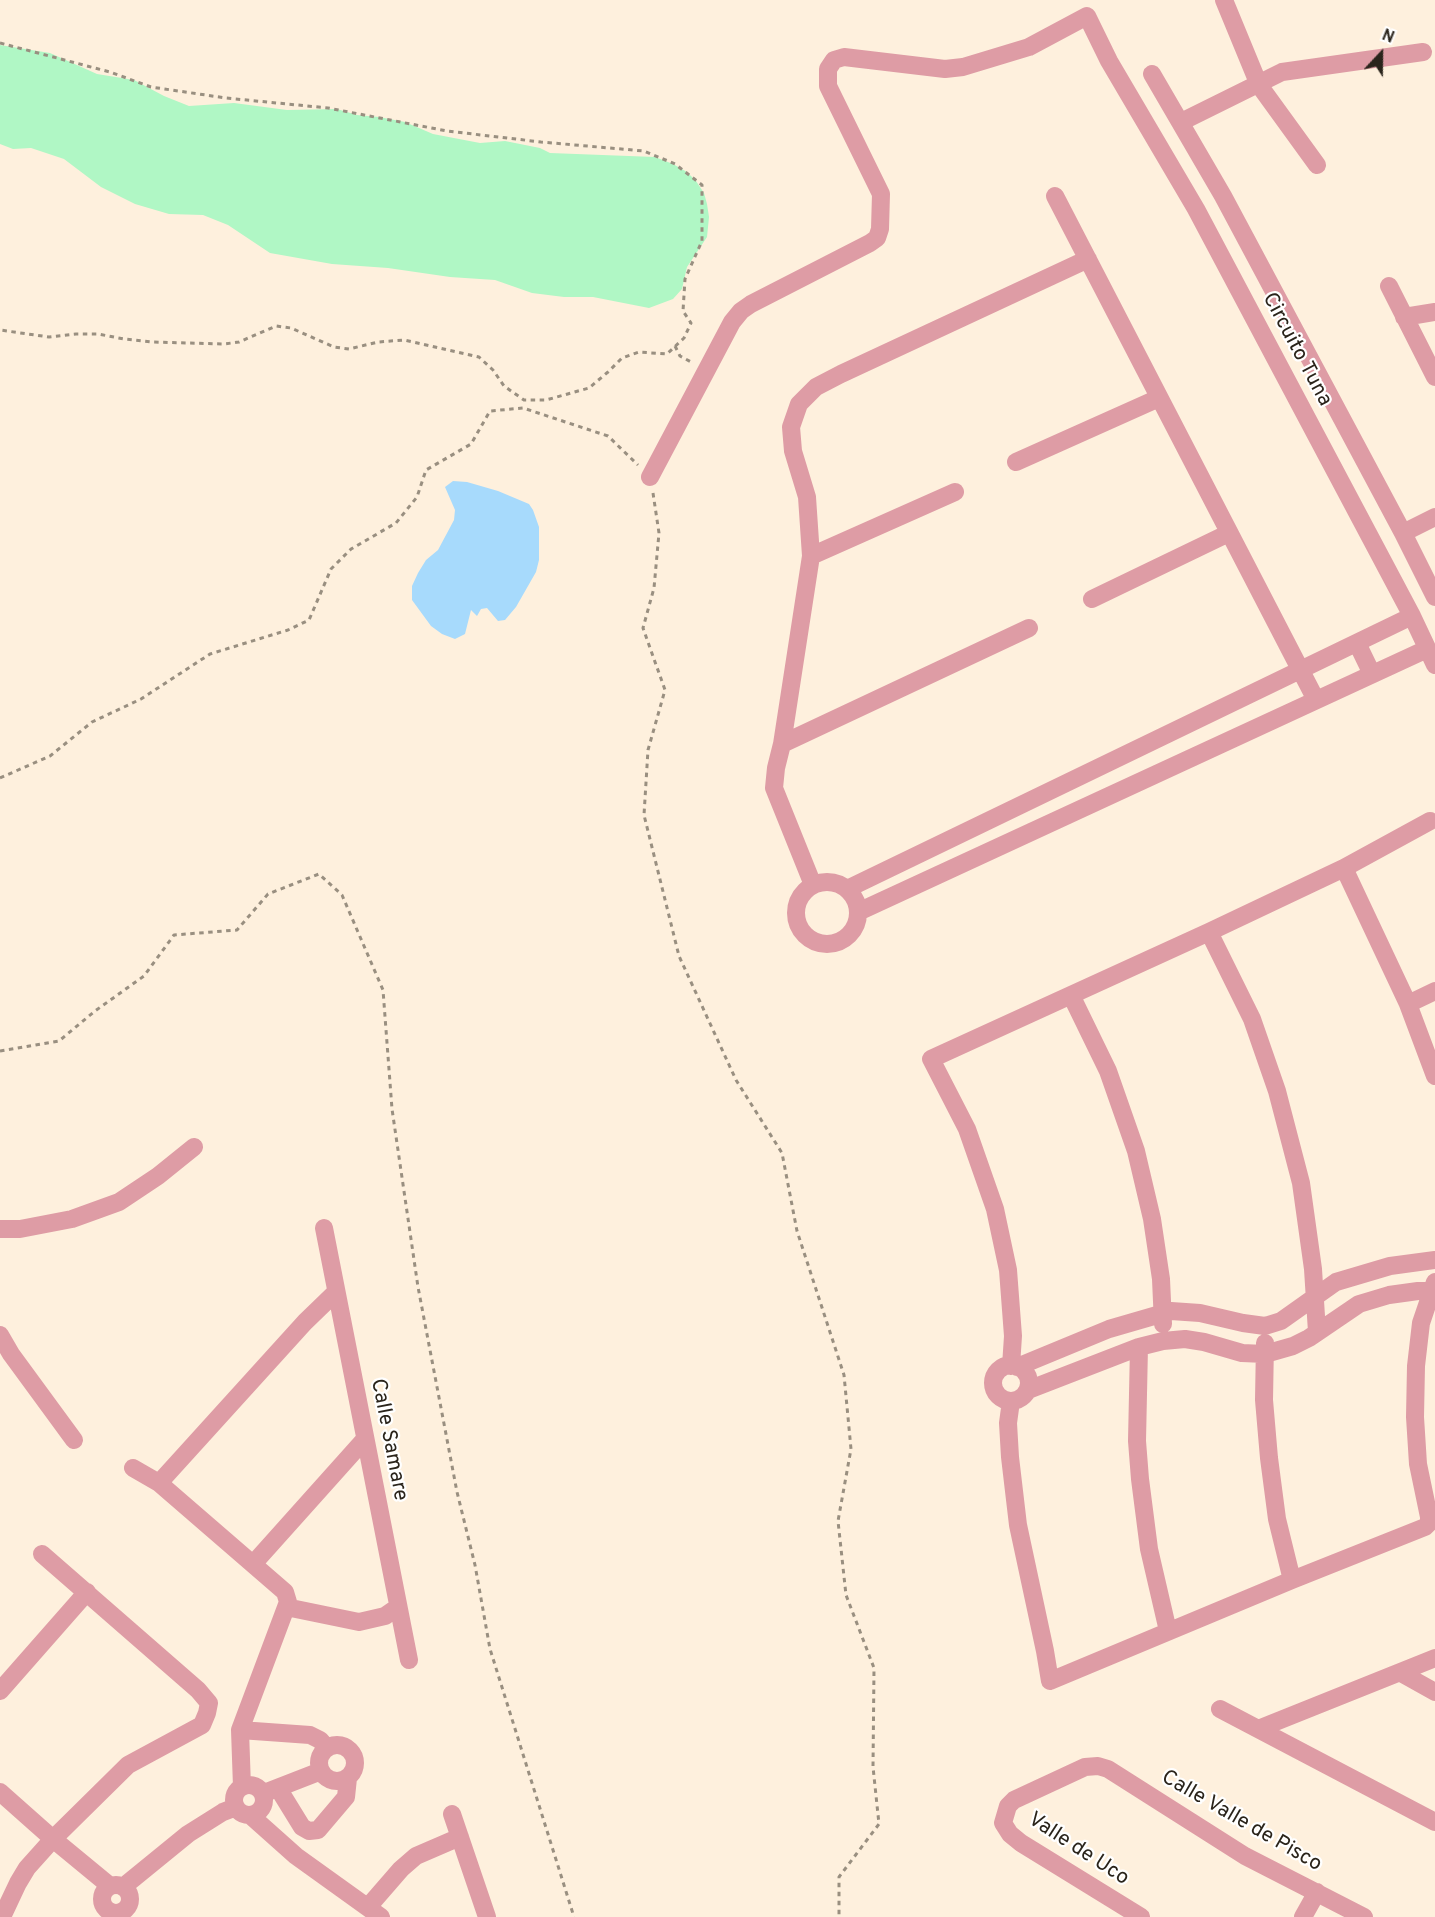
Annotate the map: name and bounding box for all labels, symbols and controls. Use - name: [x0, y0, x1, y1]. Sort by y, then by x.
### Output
- north arrow: [1351, 24, 1411, 84]
- text: N: [1379, 26, 1397, 49]
- street label: Circuito Tuna: [1256, 289, 1336, 411]
- street label: Calle Samare: [364, 1377, 412, 1503]
- street label: Calle Valle de Pisco: [1156, 1766, 1326, 1878]
- street label: Valle de Uco: [1023, 1808, 1133, 1892]

